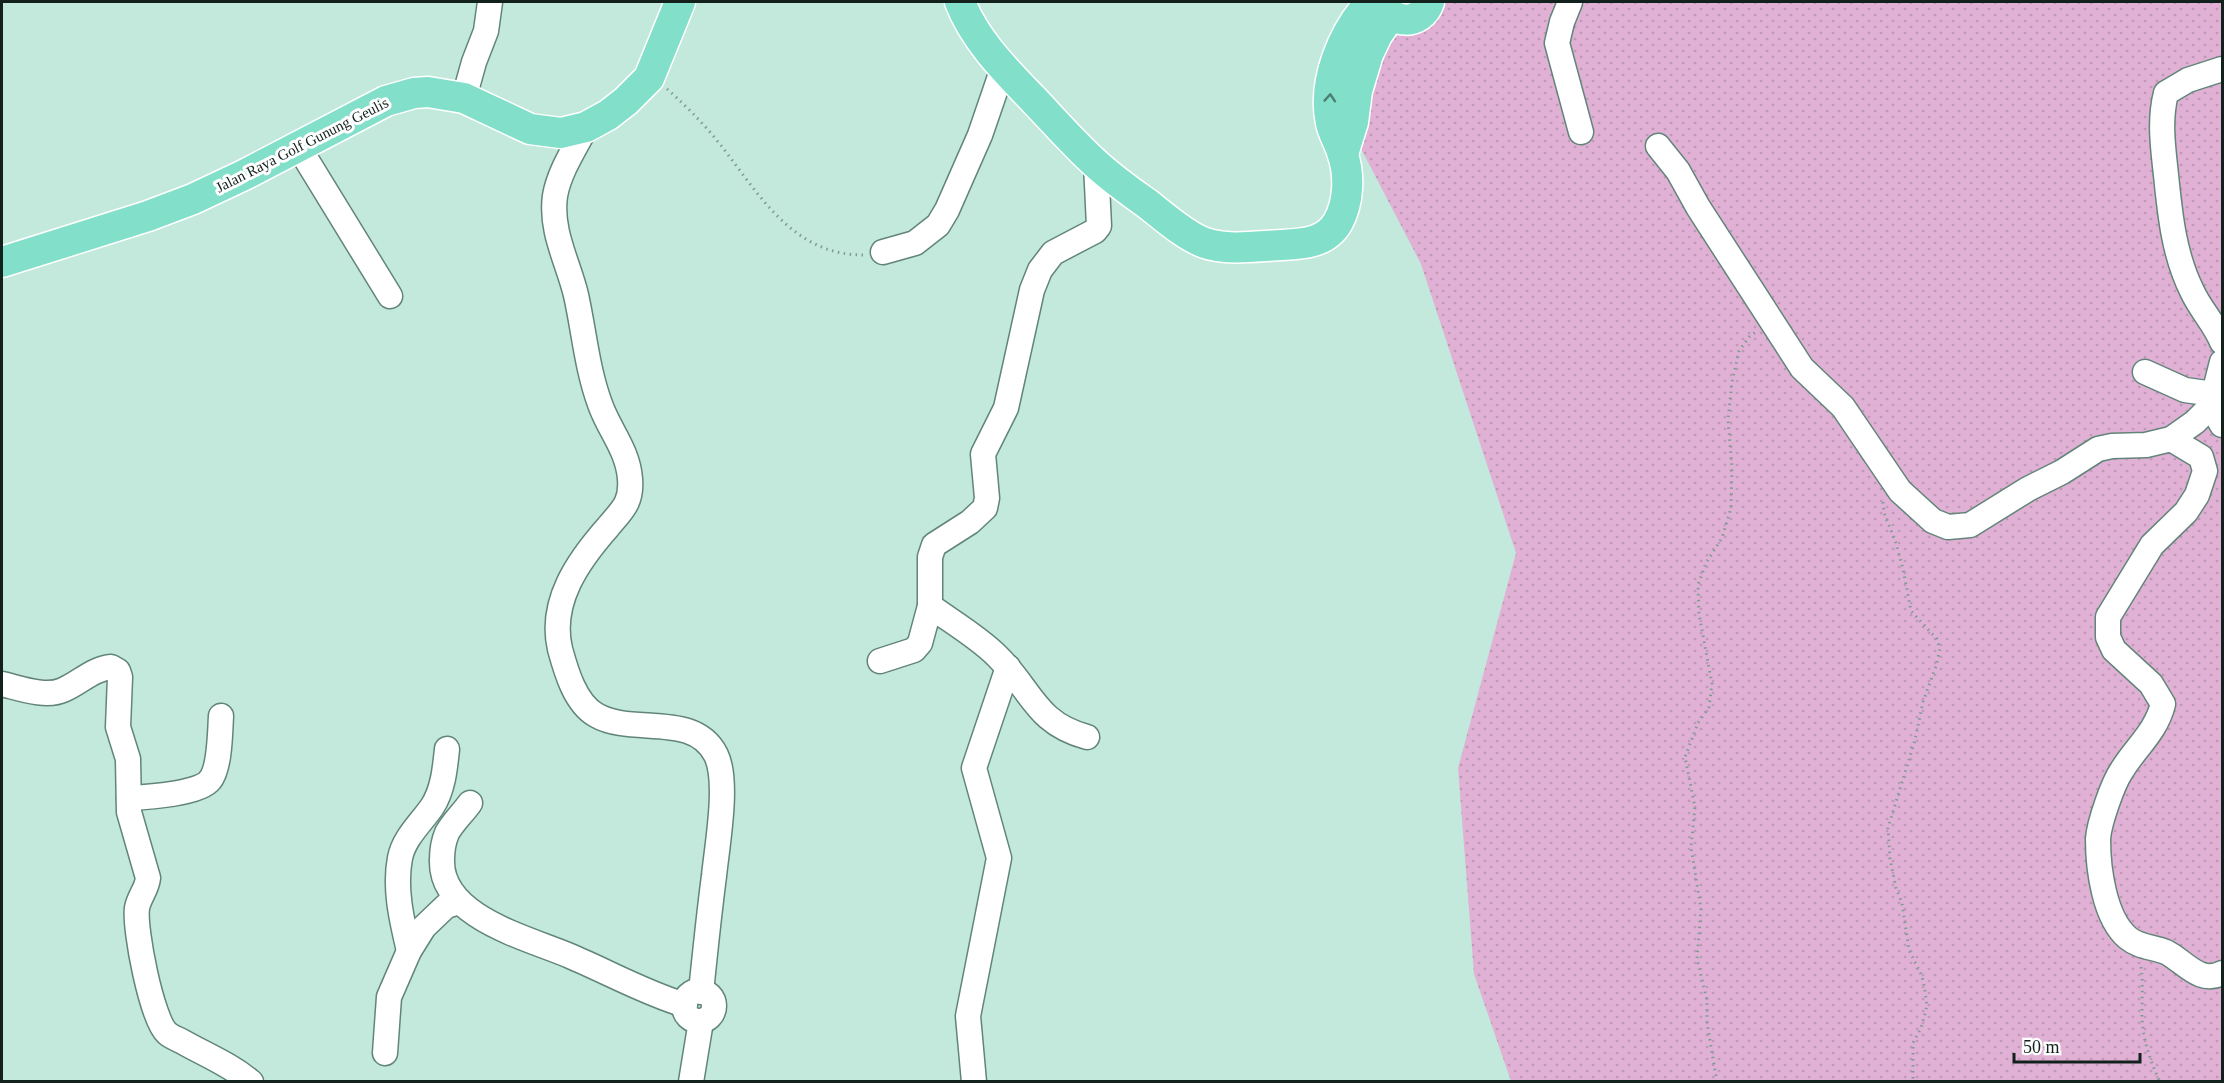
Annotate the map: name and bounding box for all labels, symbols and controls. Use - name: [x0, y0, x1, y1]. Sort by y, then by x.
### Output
- one-way arrow: [1324, 93, 1337, 102]
- street label: Jalan Raya Golf Gunung Geulis: [213, 94, 391, 196]
- scale bar: [2014, 1026, 2140, 1064]
- text: 50 m: [2023, 1037, 2060, 1057]

